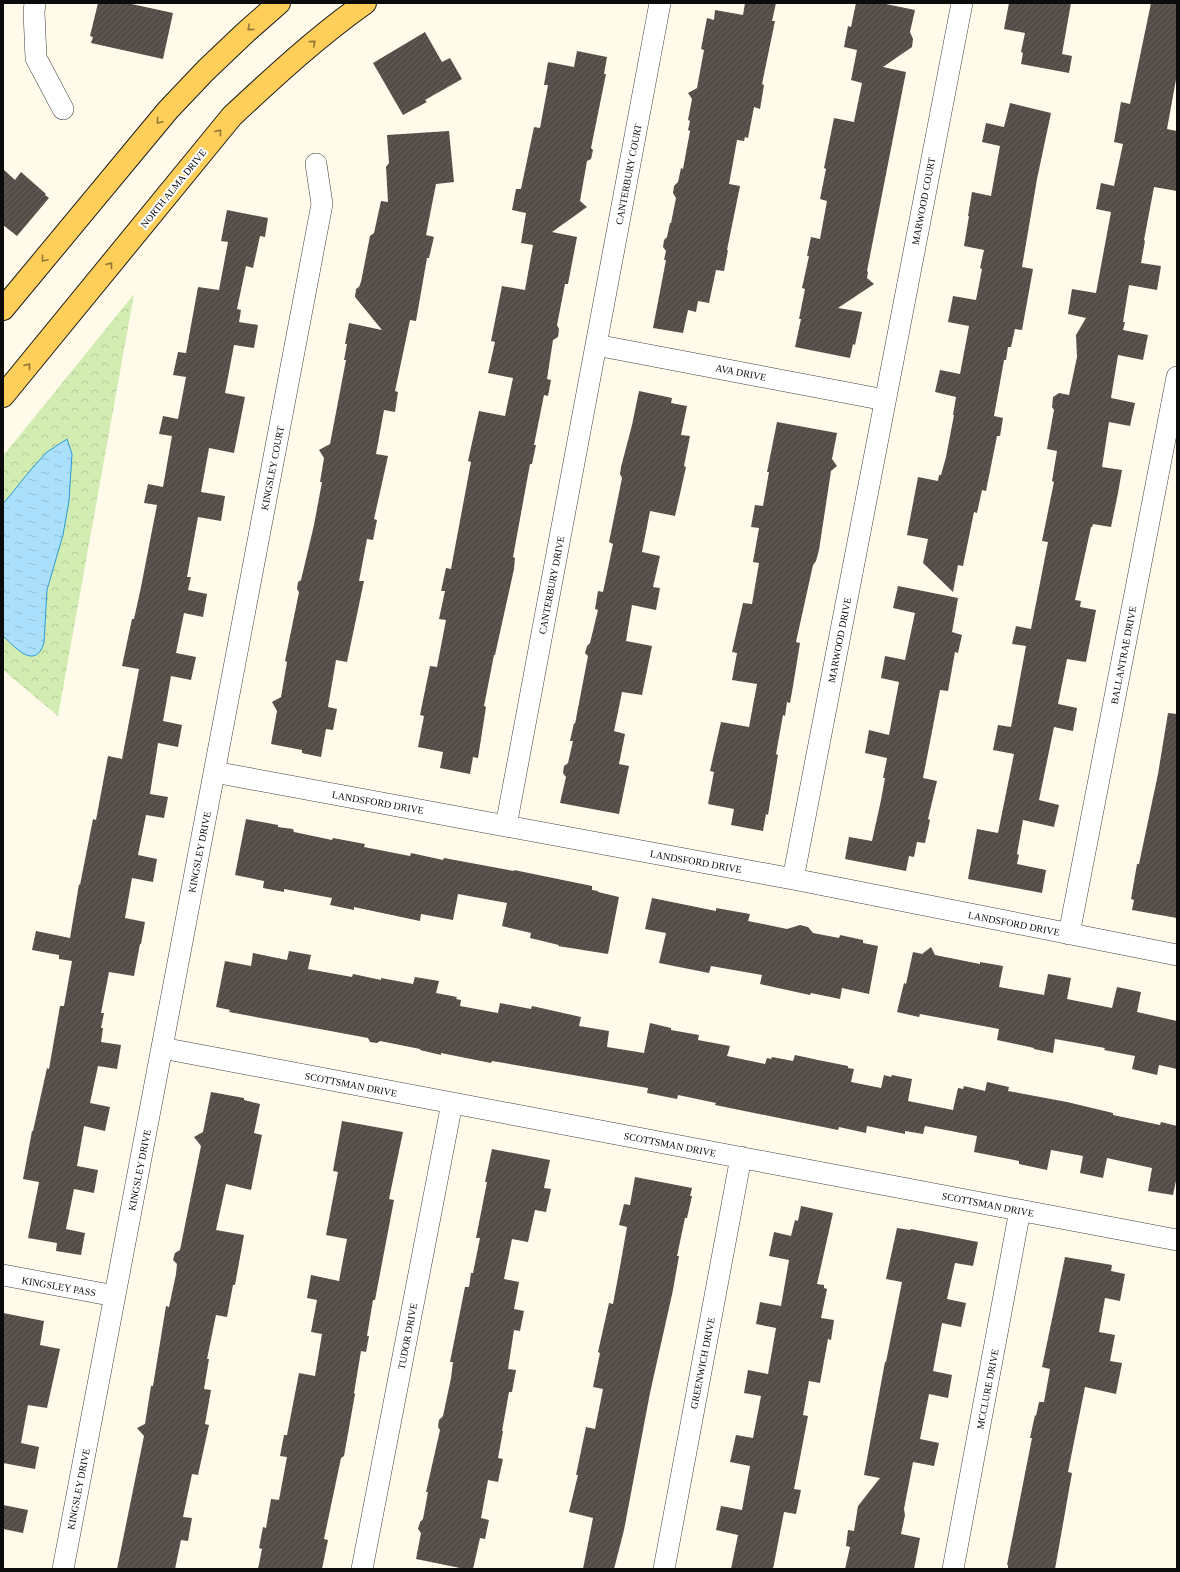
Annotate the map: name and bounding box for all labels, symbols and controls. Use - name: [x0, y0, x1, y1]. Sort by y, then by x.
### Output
- one-way arrow: [247, 24, 255, 31]
- one-way arrow: [309, 40, 316, 47]
- one-way arrow: [156, 116, 163, 124]
- street label: CANTERBURY COURT: [613, 123, 644, 226]
- one-way arrow: [215, 130, 222, 137]
- street label: NORTH ALMA DRIVE: [138, 147, 208, 230]
- street label: MARWOOD COURT: [910, 156, 937, 246]
- one-way arrow: [42, 255, 49, 262]
- one-way arrow: [106, 263, 113, 270]
- street label: AVA DRIVE: [715, 362, 767, 383]
- one-way arrow: [23, 363, 30, 370]
- street label: KINGSLEY COURT: [259, 425, 286, 511]
- street label: CANTERBURY DRIVE: [537, 535, 566, 635]
- street label: MARWOOD DRIVE: [826, 597, 853, 684]
- street label: BALLANTRAE DRIVE: [1109, 605, 1138, 705]
- street label: LANDSFORD DRIVE: [331, 789, 425, 816]
- street label: KINGSLEY DRIVE: [186, 810, 213, 894]
- street label: LANDSFORD DRIVE: [649, 848, 743, 875]
- street label: LANDSFORD DRIVE: [967, 909, 1061, 938]
- street label: SCOTTSMAN DRIVE: [304, 1070, 398, 1099]
- street label: KINGSLEY DRIVE: [126, 1128, 153, 1212]
- street label: SCOTTSMAN DRIVE: [623, 1130, 717, 1159]
- street label: SCOTTSMAN DRIVE: [941, 1190, 1035, 1219]
- street label: KINGSLEY PASS: [21, 1275, 97, 1298]
- street label: TUDOR DRIVE: [396, 1302, 419, 1370]
- street label: GREENWICH DRIVE: [688, 1316, 717, 1410]
- street label: MCCLURE DRIVE: [974, 1348, 1001, 1430]
- street label: KINGSLEY DRIVE: [65, 1447, 92, 1531]

